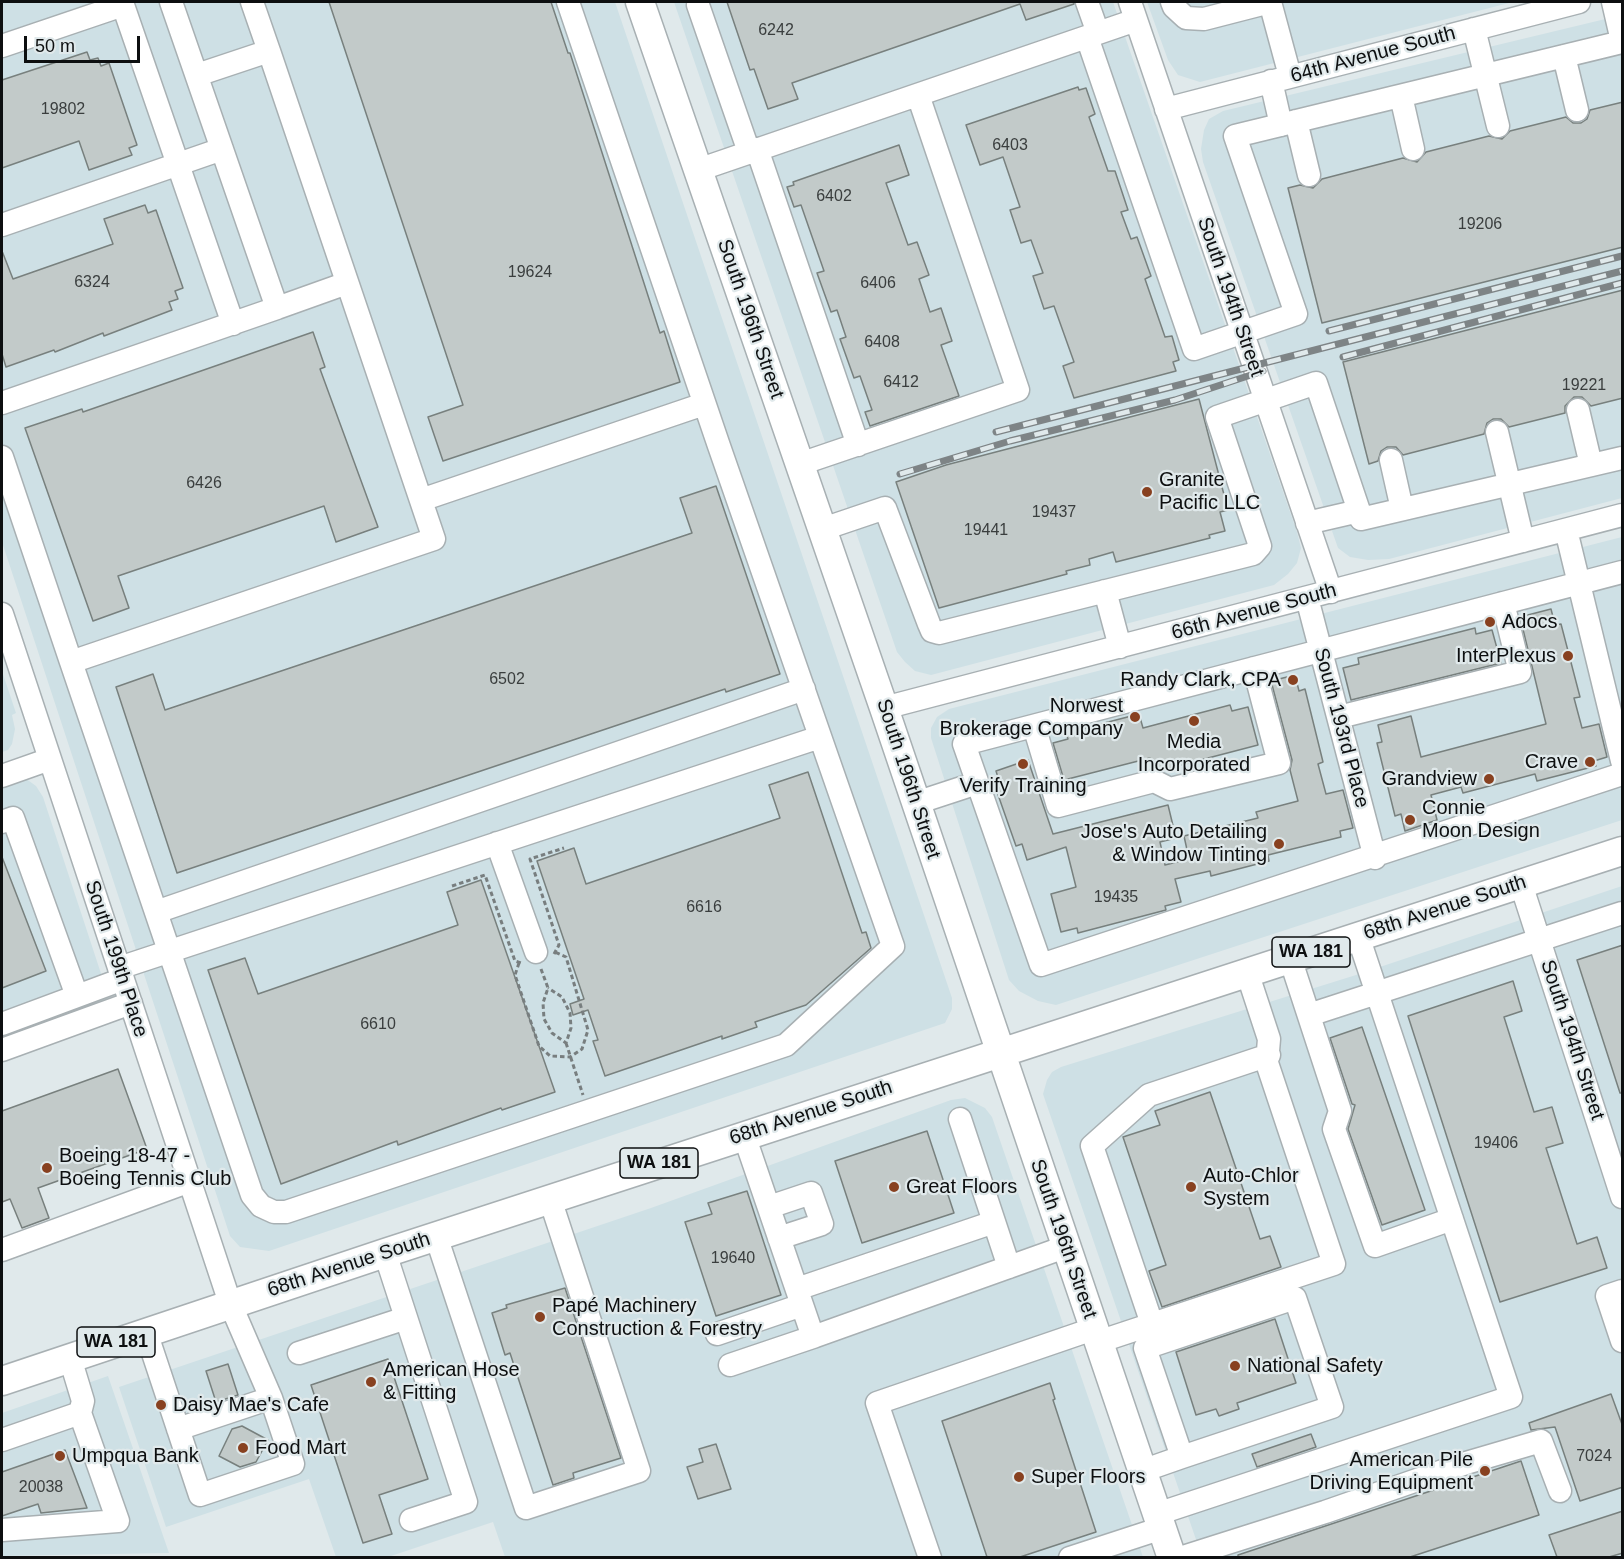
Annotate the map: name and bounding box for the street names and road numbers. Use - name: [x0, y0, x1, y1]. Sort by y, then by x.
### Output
- street label: 64th Avenue South: [1288, 21, 1458, 89]
- street label: South 194th Street: [1192, 214, 1268, 380]
- street label: South 196th Street: [712, 236, 788, 402]
- street label: 66th Avenue South: [1169, 578, 1339, 646]
- street label: South 193rd Place: [1308, 645, 1374, 811]
- street label: South 196th Street: [871, 696, 945, 862]
- street label: 68th Avenue South: [1361, 870, 1529, 946]
- street label: South 199th Place: [79, 878, 153, 1040]
- road number: WA 181: [1272, 937, 1350, 967]
- street label: South 194th Street: [1535, 957, 1609, 1123]
- street label: 68th Avenue South: [727, 1075, 895, 1151]
- road number: WA 181: [620, 1148, 698, 1178]
- street label: South 196th Street: [1025, 1156, 1101, 1322]
- street label: 68th Avenue South: [265, 1227, 433, 1303]
- road number: WA 181: [77, 1327, 155, 1357]

